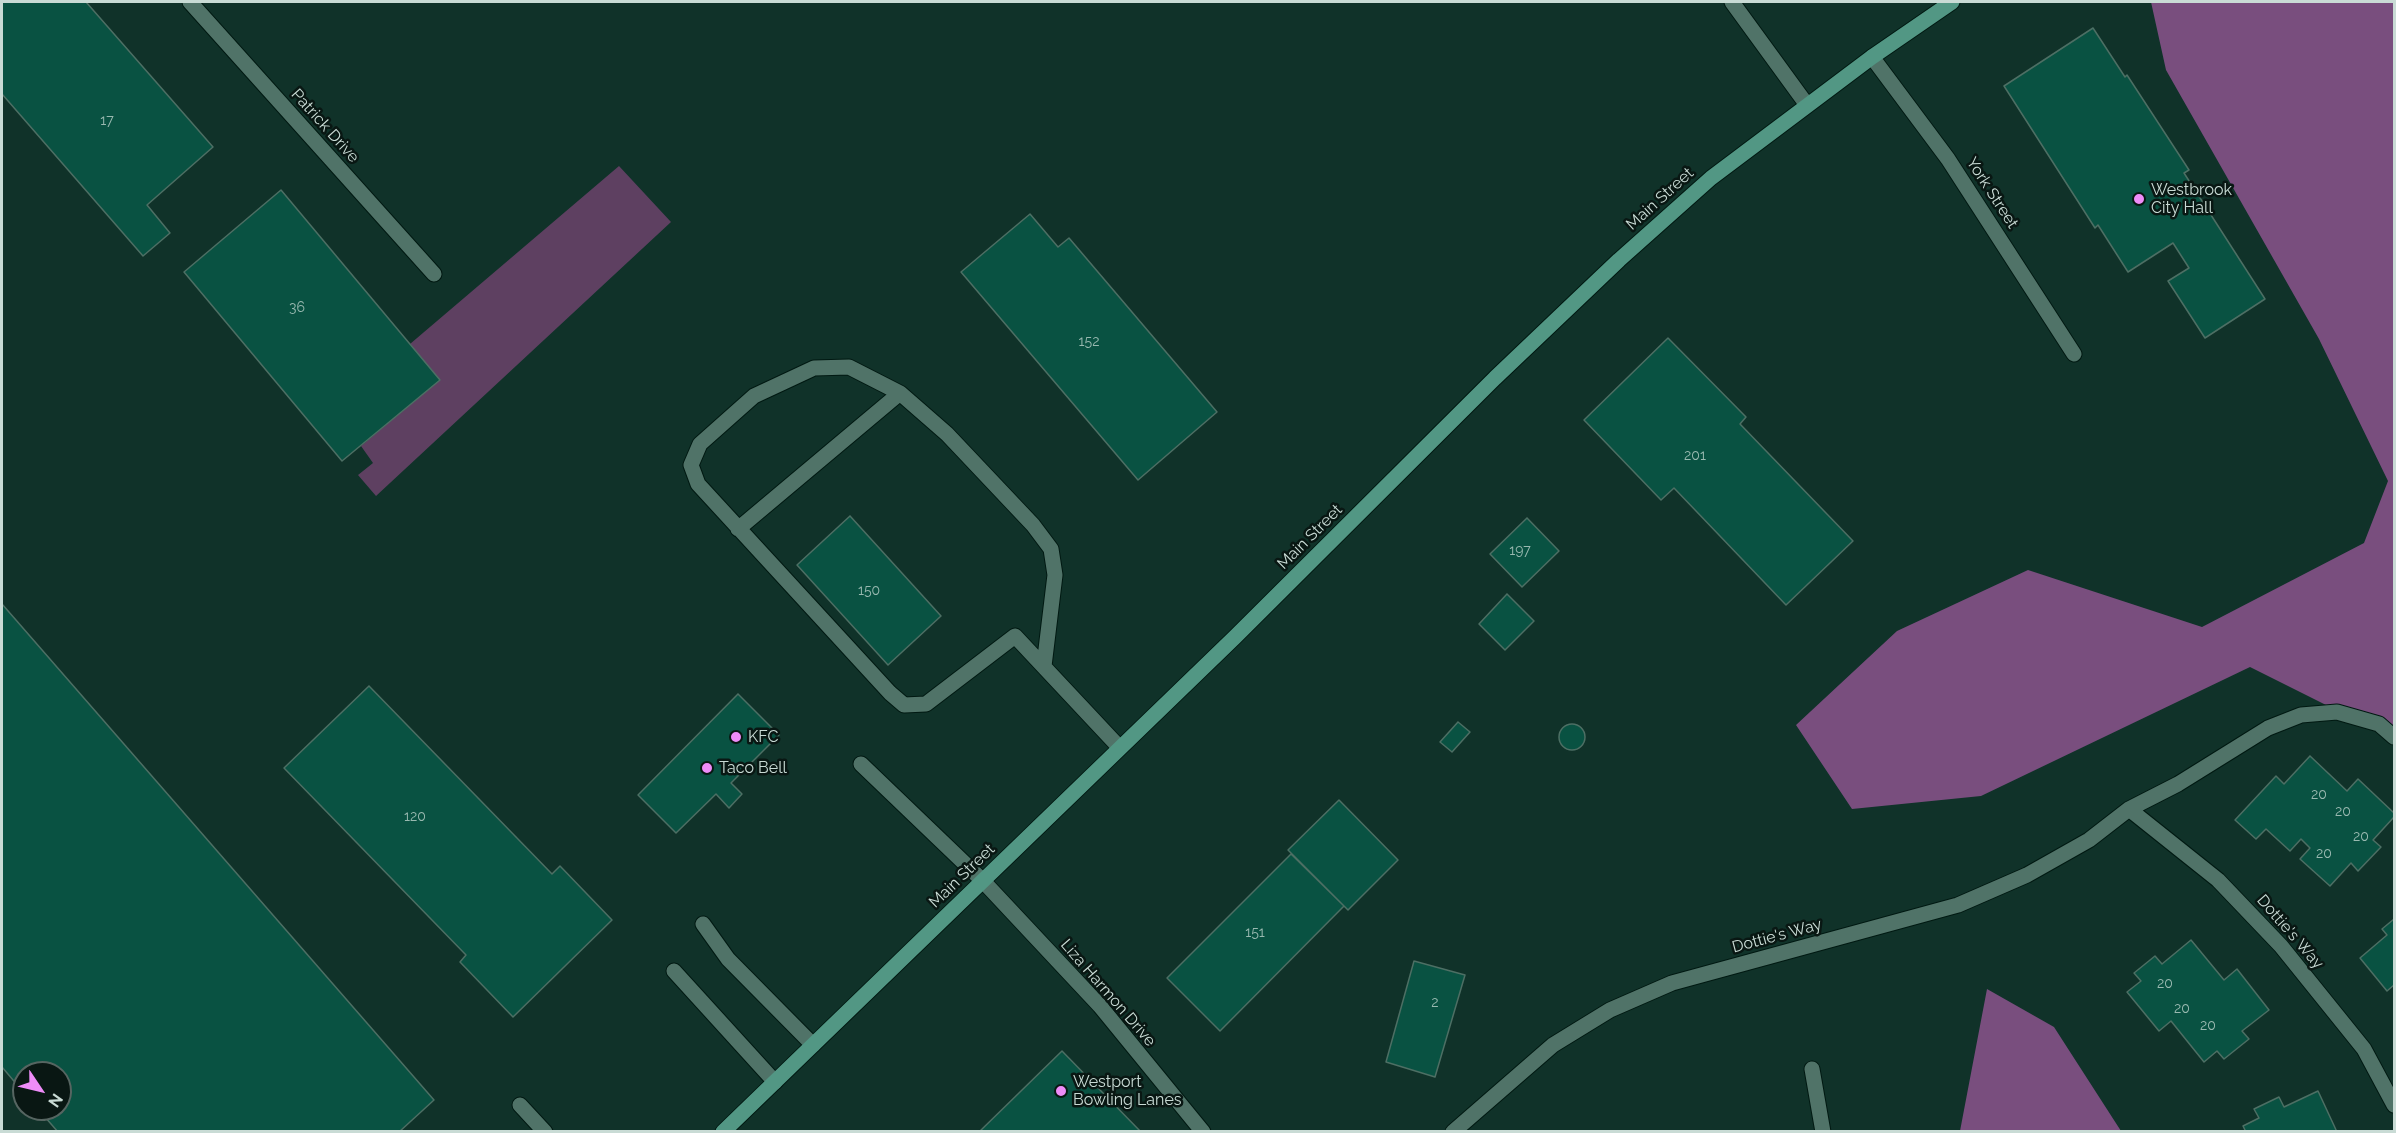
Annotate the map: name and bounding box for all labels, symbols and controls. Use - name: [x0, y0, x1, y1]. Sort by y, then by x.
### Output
- street label: Patrick Drive: [287, 85, 363, 167]
- house number: 17: [100, 113, 114, 129]
- street label: York Street: [1962, 154, 2022, 232]
- street label: Main Street: [1622, 164, 1698, 234]
- place label: Westbrook City Hall: [2151, 180, 2232, 218]
- marker: Westbrook City Hall: [2132, 192, 2146, 206]
- house number: 36: [289, 300, 305, 316]
- house number: 152: [1079, 334, 1099, 350]
- house number: 201: [1684, 448, 1706, 464]
- street label: Main Street: [1274, 501, 1346, 573]
- house number: 197: [1509, 543, 1531, 559]
- house number: 150: [858, 583, 880, 599]
- place label: KFC: [748, 727, 778, 747]
- marker: KFC: [729, 730, 743, 744]
- place label: Taco Bell: [719, 758, 787, 778]
- marker: Taco Bell: [700, 761, 714, 775]
- house number: 20: [2311, 787, 2327, 803]
- house number: 20: [2335, 804, 2351, 820]
- house number: 120: [404, 809, 426, 825]
- house number: 20: [2353, 829, 2369, 845]
- street label: Main Street: [925, 840, 999, 912]
- house number: 20: [2316, 846, 2332, 862]
- street label: Dottie's Way: [2253, 891, 2327, 973]
- street label: Dottie's Way: [1730, 915, 1824, 957]
- house number: 151: [1245, 925, 1265, 941]
- street label: Liza Harmon Drive: [1056, 936, 1160, 1050]
- house number: 20: [2157, 976, 2173, 992]
- house number: 2: [1431, 995, 1439, 1011]
- house number: 20: [2174, 1001, 2190, 1017]
- house number: 20: [2200, 1018, 2216, 1034]
- north arrow: [12, 1061, 72, 1121]
- place label: Westport Bowling Lanes: [1073, 1072, 1182, 1110]
- marker: Westport Bowling Lanes: [1054, 1084, 1068, 1098]
- text: N: [44, 1090, 67, 1111]

